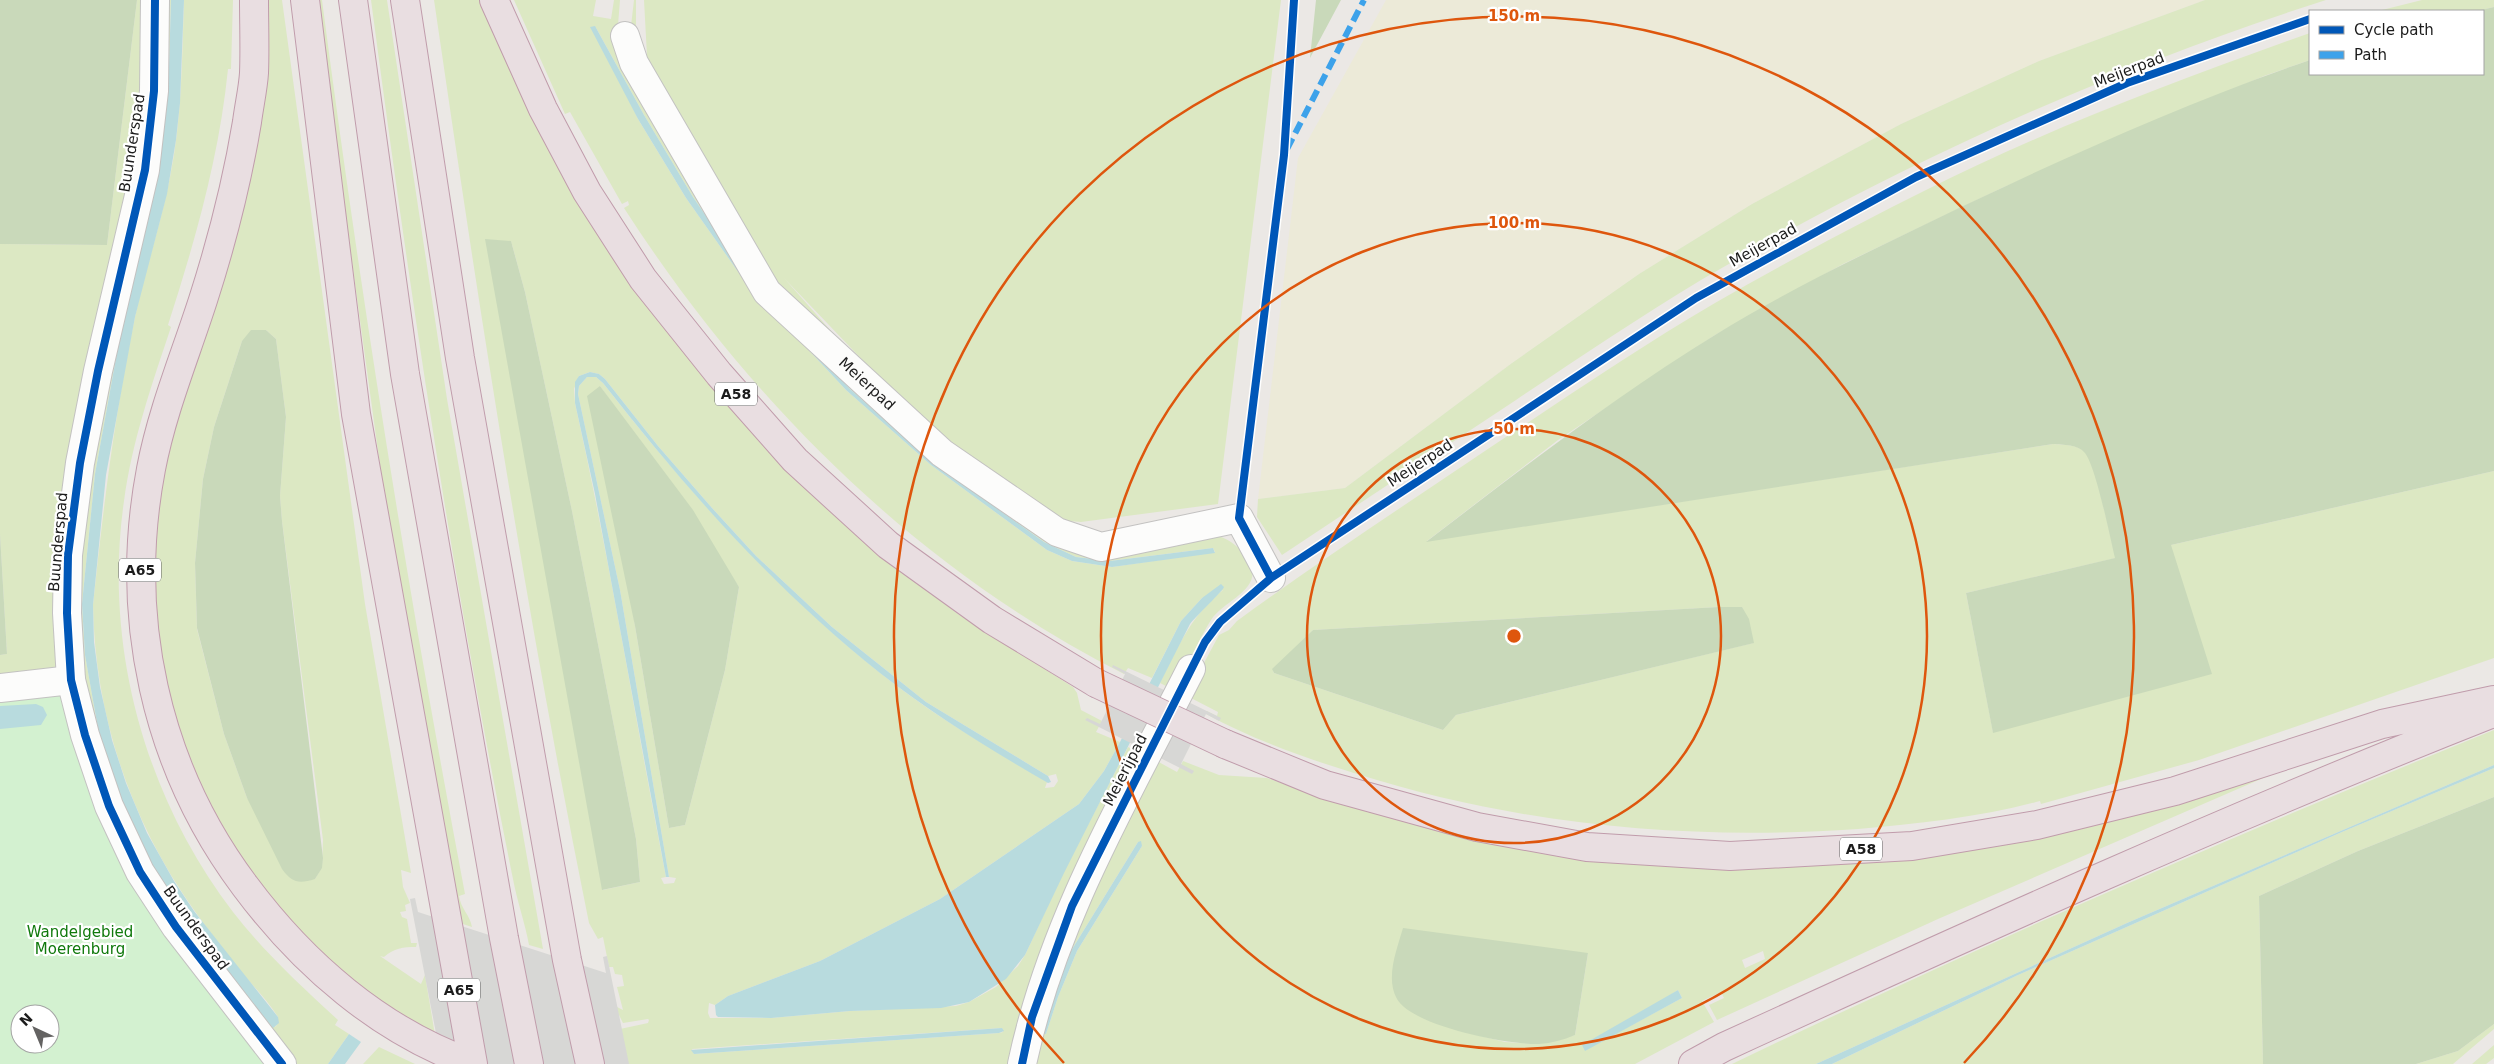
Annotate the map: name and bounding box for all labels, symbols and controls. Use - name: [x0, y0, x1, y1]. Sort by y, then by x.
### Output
- text: 150 m: [1488, 7, 1540, 25]
- legend: [2309, 10, 2484, 75]
- text: Cycle path: [2354, 21, 2434, 39]
- text: Path: [2354, 46, 2387, 64]
- street label: Meijerpad: [2091, 48, 2167, 92]
- street label: Buunderspad: [115, 92, 149, 194]
- text: 100 m: [1488, 214, 1540, 232]
- street label: Meijerpad: [1726, 219, 1800, 271]
- street label: Meierpad: [835, 354, 899, 414]
- road number: A58: [715, 382, 757, 406]
- text: 50 m: [1493, 420, 1535, 438]
- street label: Meijerpad: [1384, 435, 1456, 491]
- street label: Buunderspad: [45, 492, 71, 592]
- road number: A65: [119, 558, 161, 582]
- centre of rings: [1505, 627, 1523, 645]
- street label: Meierijpad: [1099, 731, 1151, 809]
- road number: A58: [1840, 838, 1882, 861]
- street label: Buunderspad: [159, 882, 233, 974]
- park label: Wandelgebied Moerenburg: [27, 923, 133, 958]
- road number: A65: [438, 978, 480, 1002]
- north arrow: [10, 1004, 60, 1054]
- text: N: [16, 1010, 36, 1029]

